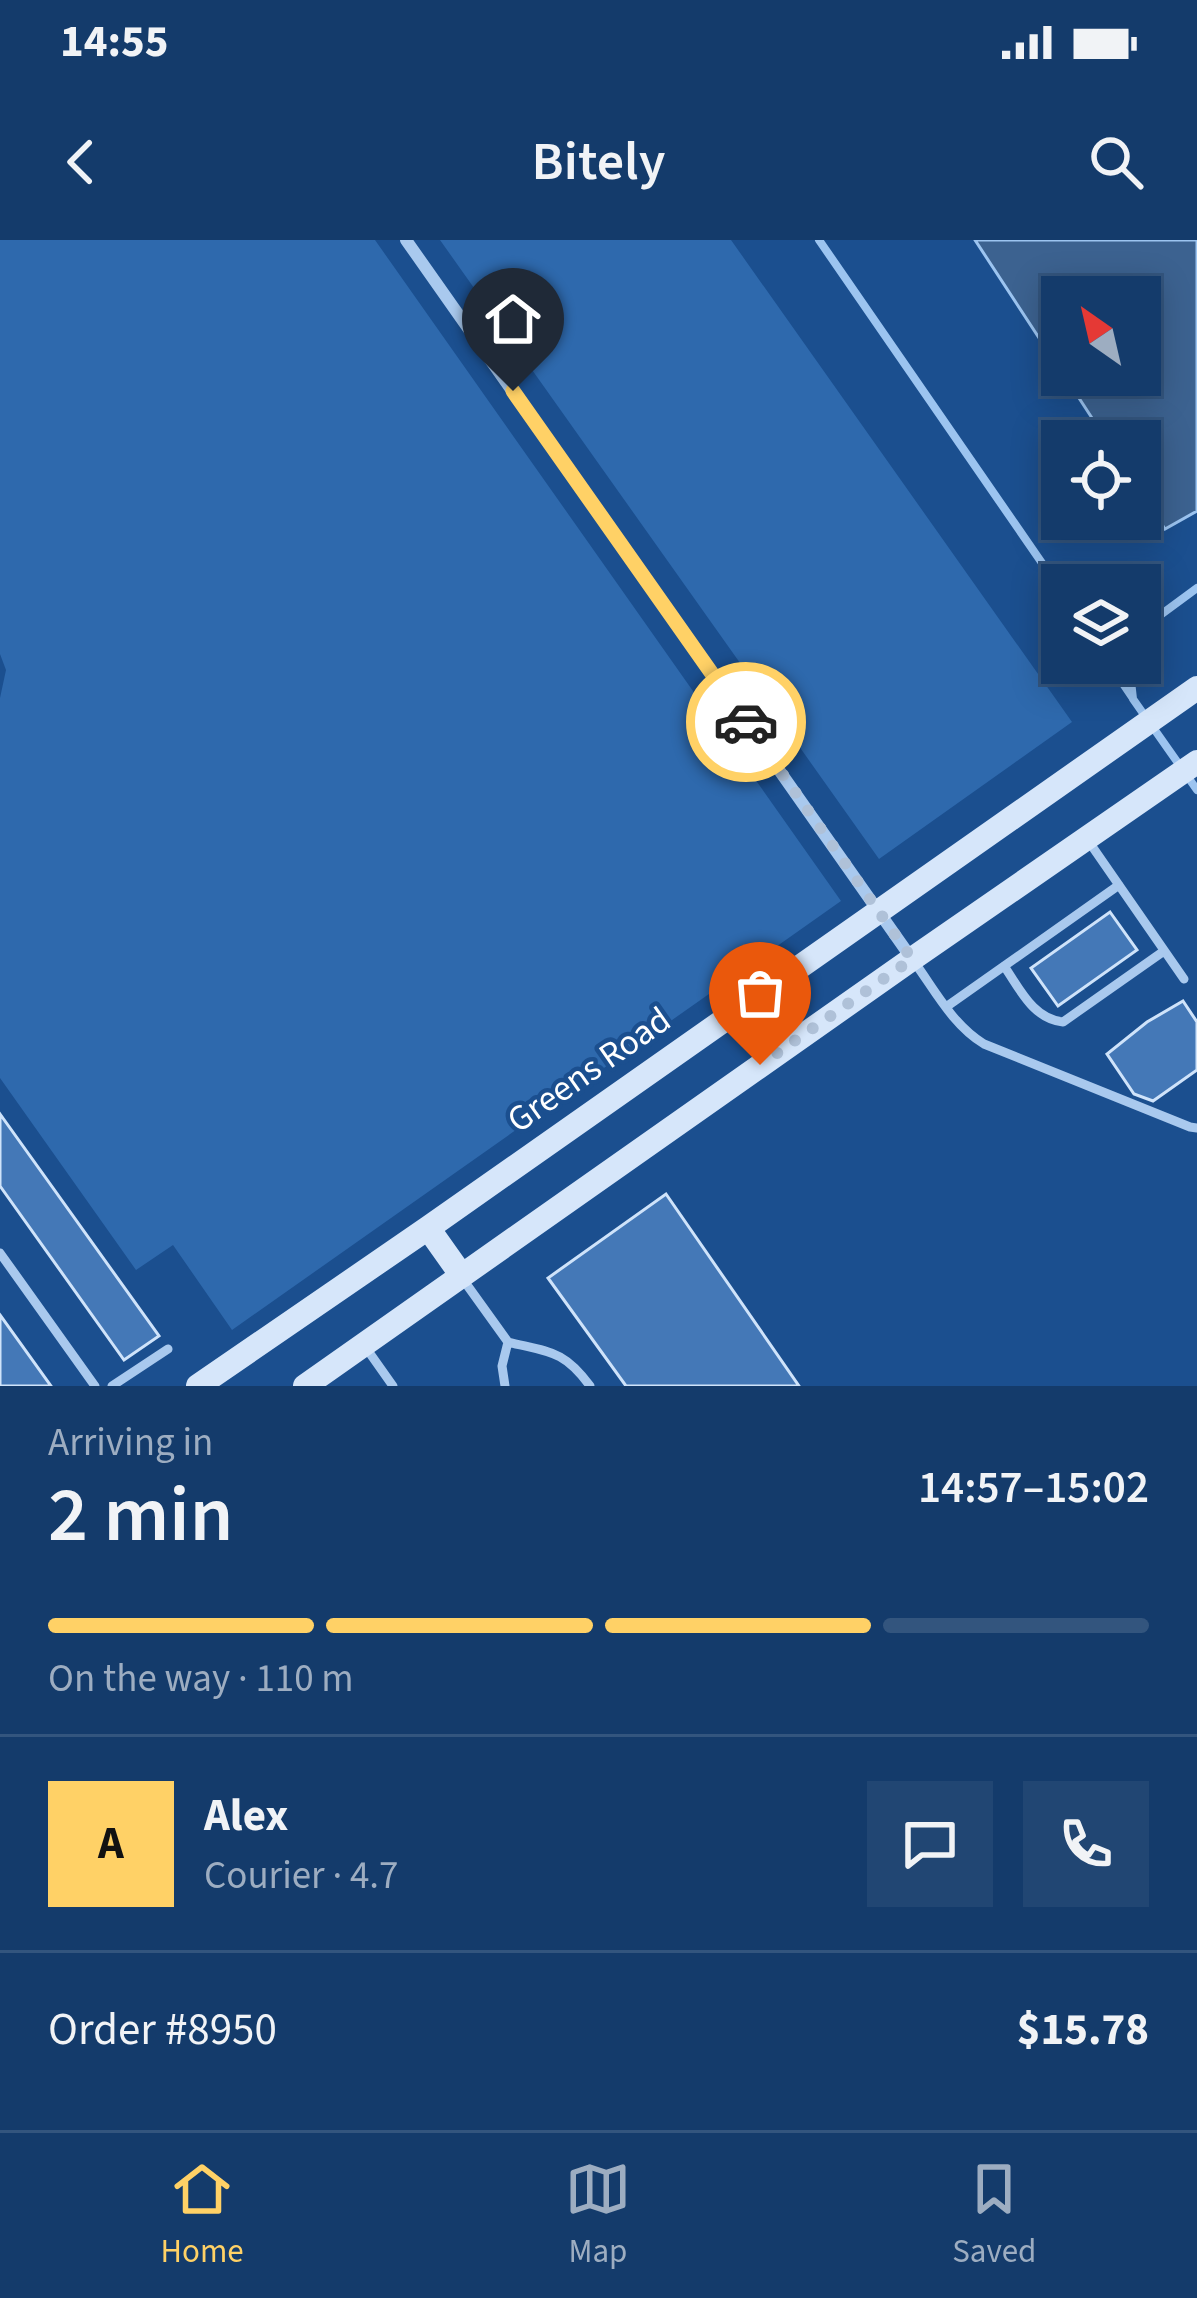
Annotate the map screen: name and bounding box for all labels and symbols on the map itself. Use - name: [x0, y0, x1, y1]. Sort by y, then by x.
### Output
- pin: [462, 268, 564, 391]
- north arrow: [1041, 276, 1161, 396]
- courier: [686, 662, 806, 782]
- pin: [709, 942, 811, 1065]
- street label: Greens Road: [497, 995, 681, 1145]

